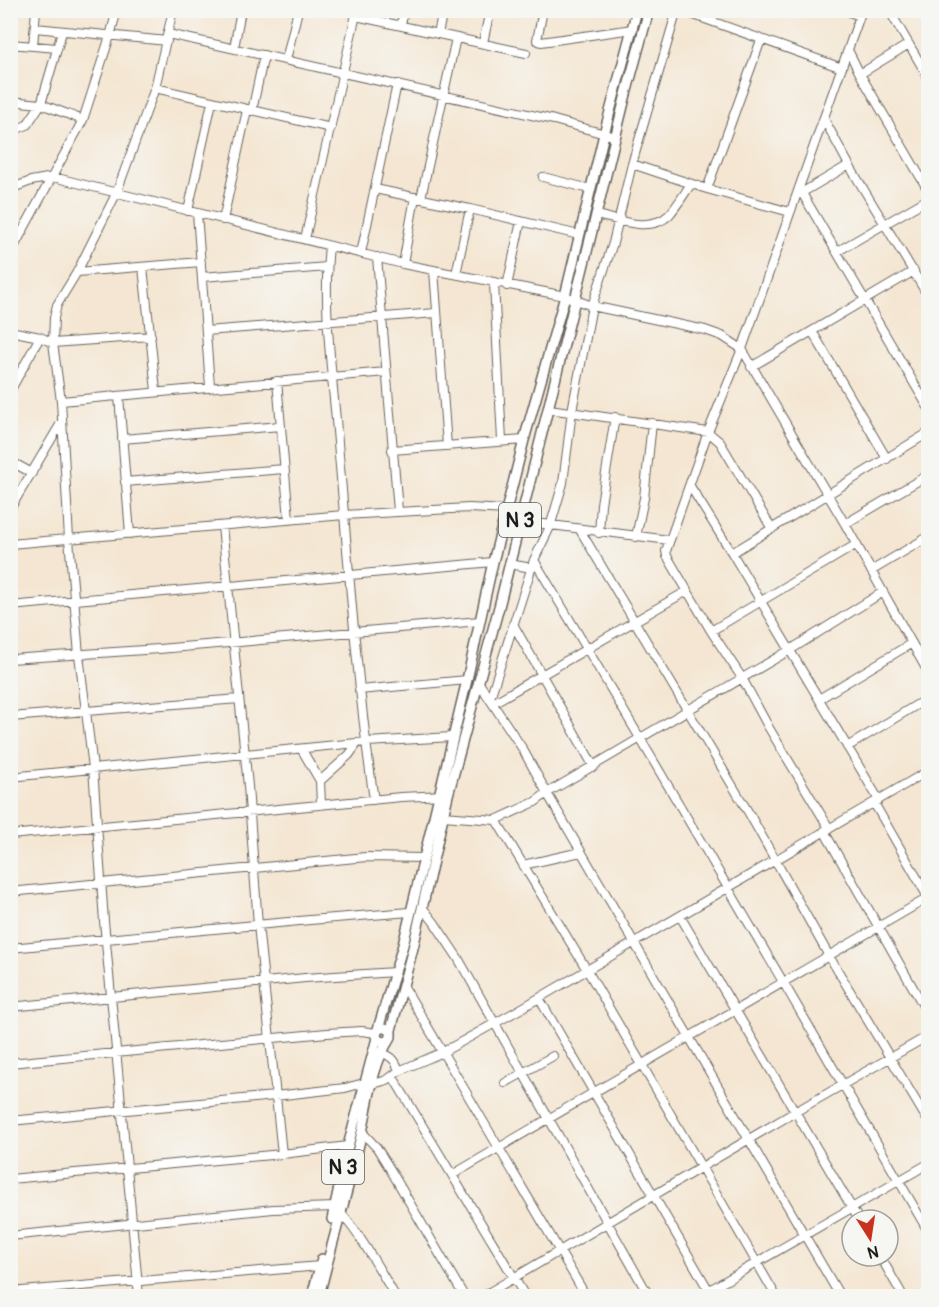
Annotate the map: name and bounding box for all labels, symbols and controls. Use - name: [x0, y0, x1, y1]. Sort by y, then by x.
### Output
- road number: N 3: [499, 503, 541, 537]
- road number: N 3: [322, 1150, 364, 1184]
- north arrow: [840, 1208, 900, 1268]
- text: N: [865, 1241, 880, 1263]

